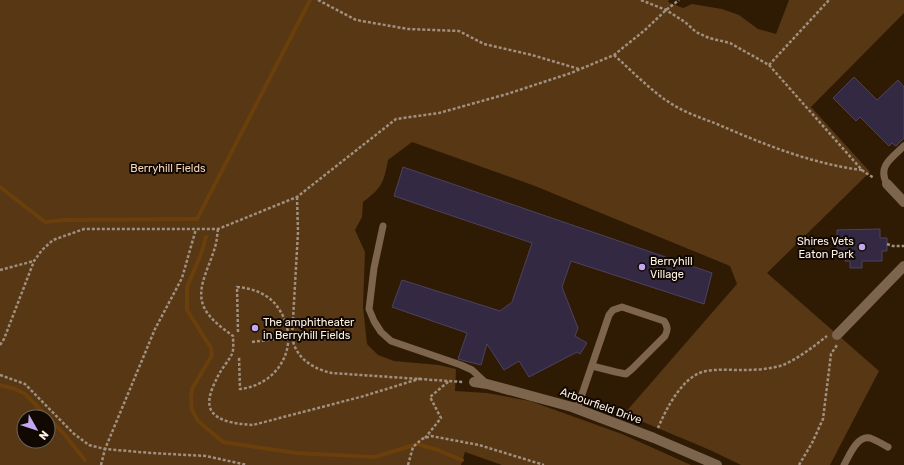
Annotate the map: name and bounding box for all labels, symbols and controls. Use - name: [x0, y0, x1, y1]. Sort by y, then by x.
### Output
- park label: Berryhill Fields: [130, 162, 206, 175]
- place label: Shires Vets Eaton Park: [797, 235, 854, 261]
- marker: Shires Vets Eaton Park: [857, 242, 867, 252]
- place label: Berryhill Village: [650, 255, 693, 281]
- marker: Berryhill Village: [637, 262, 647, 272]
- place label: The amphitheater in Berryhill Fields: [263, 316, 355, 342]
- marker: The amphitheater in Berryhill Fields: [250, 323, 260, 333]
- street label: Arbourfield Drive: [558, 385, 644, 427]
- north arrow: [16, 409, 56, 449]
- text: N: [36, 428, 51, 442]

